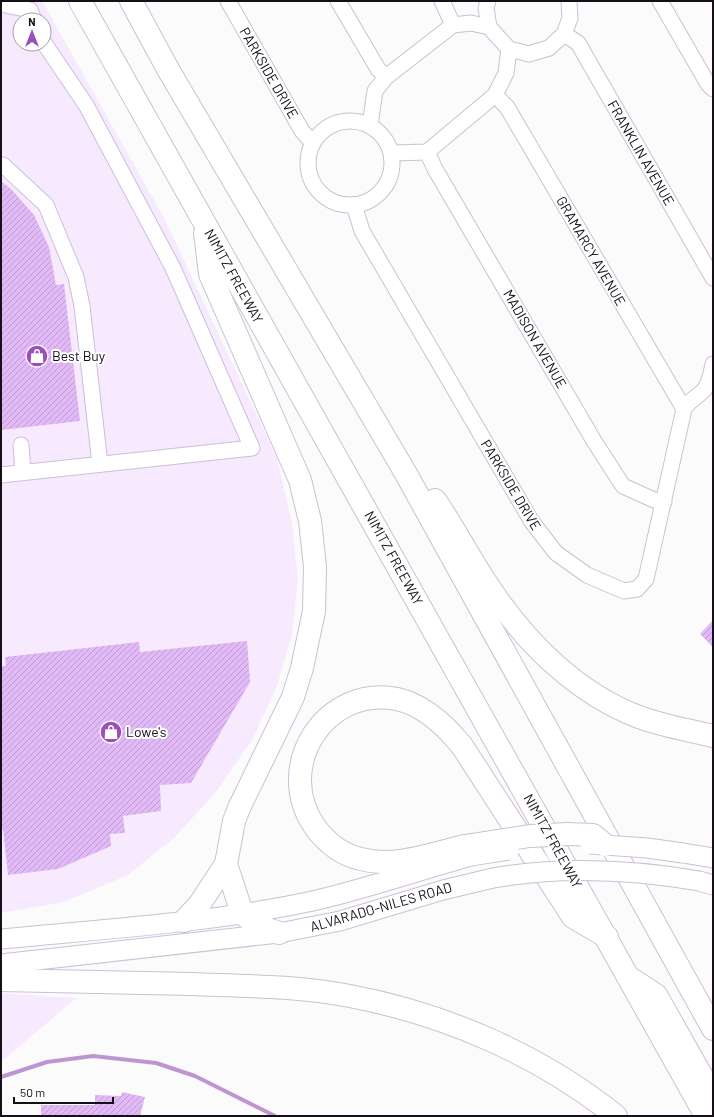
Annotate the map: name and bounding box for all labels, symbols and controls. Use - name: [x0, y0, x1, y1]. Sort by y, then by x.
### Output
- north arrow: [12, 12, 52, 52]
- text: N: [28, 15, 36, 28]
- street label: PARKSIDE DRIVE: [236, 24, 302, 121]
- street label: FRANKLIN AVENUE: [604, 97, 678, 208]
- street label: GRAMARCY AVENUE: [553, 193, 630, 309]
- street label: NIMITZ FREEWAY: [201, 226, 267, 326]
- street label: MADISON AVENUE: [500, 286, 571, 391]
- shop icon: Best Buy: [24, 343, 50, 369]
- place label: Best Buy: [52, 347, 106, 364]
- street label: PARKSIDE DRIVE: [478, 436, 545, 533]
- street label: NIMITZ FREEWAY: [361, 508, 427, 608]
- shop icon: Lowe's: [98, 719, 124, 745]
- place label: Lowe's: [126, 723, 167, 740]
- street label: NIMITZ FREEWAY: [520, 791, 586, 891]
- street label: ALVARADO-NILES ROAD: [308, 878, 454, 935]
- scale bar: [14, 1079, 113, 1105]
- text: 50 m: [20, 1085, 45, 1099]

